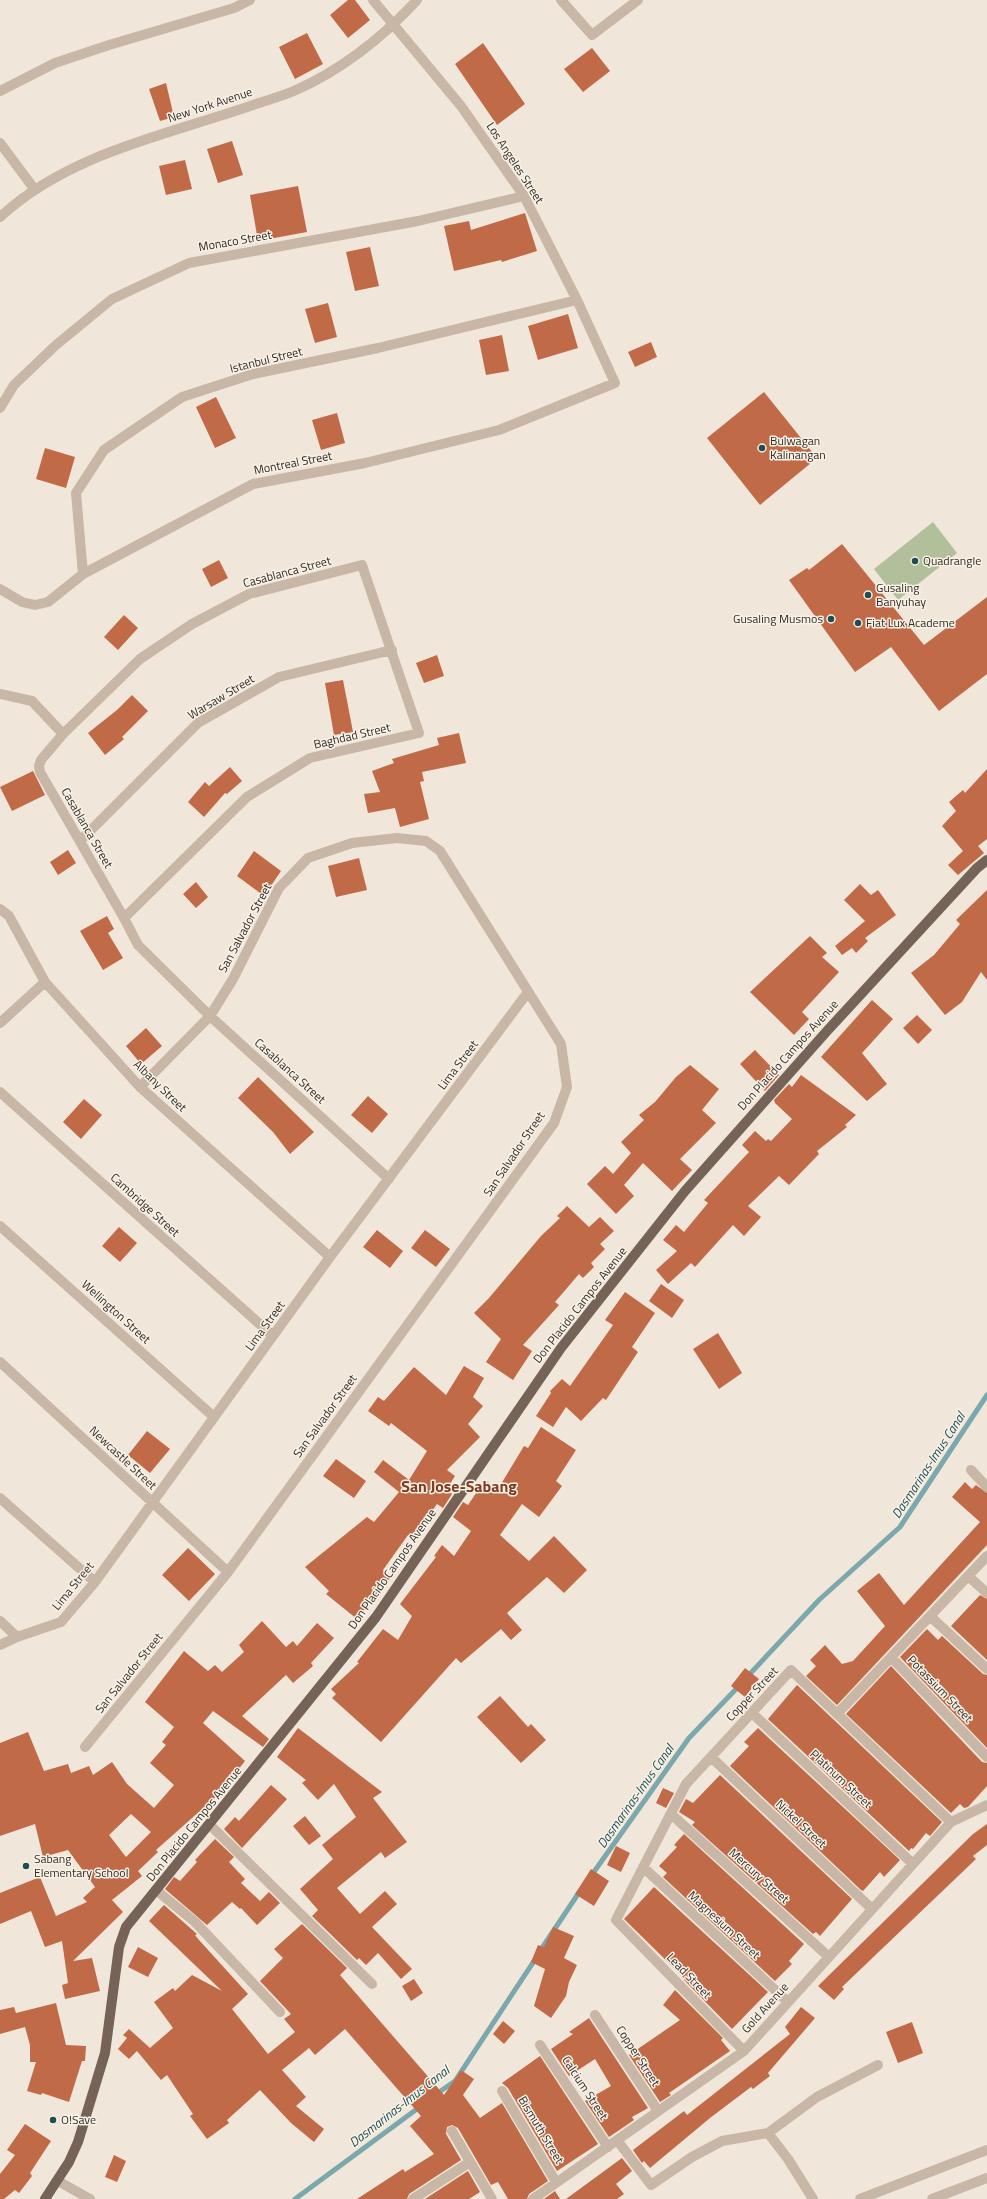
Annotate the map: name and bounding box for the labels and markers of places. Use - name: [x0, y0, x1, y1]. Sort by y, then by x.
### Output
- place label: Bulwagan Kalinangan: [770, 431, 826, 464]
- marker: Bulwagan Kalinangan: [757, 443, 767, 453]
- place label: Quadrangle: [923, 551, 981, 570]
- marker: Quadrangle: [910, 556, 920, 566]
- place label: Gusaling Banyuhay: [876, 578, 926, 611]
- marker: Gusaling Banyuhay: [863, 590, 873, 600]
- place label: Gusaling Musmos: [733, 609, 823, 628]
- place label: Fiat Lux Academe: [866, 613, 955, 632]
- marker: Gusaling Musmos: [826, 614, 836, 624]
- marker: Fiat Lux Academe: [853, 618, 863, 628]
- place label: Sabang Elementary School: [34, 1849, 128, 1882]
- marker: Sabang Elementary School: [21, 1861, 31, 1871]
- place label: O!Save: [61, 2110, 96, 2129]
- marker: O!Save: [48, 2115, 58, 2125]

